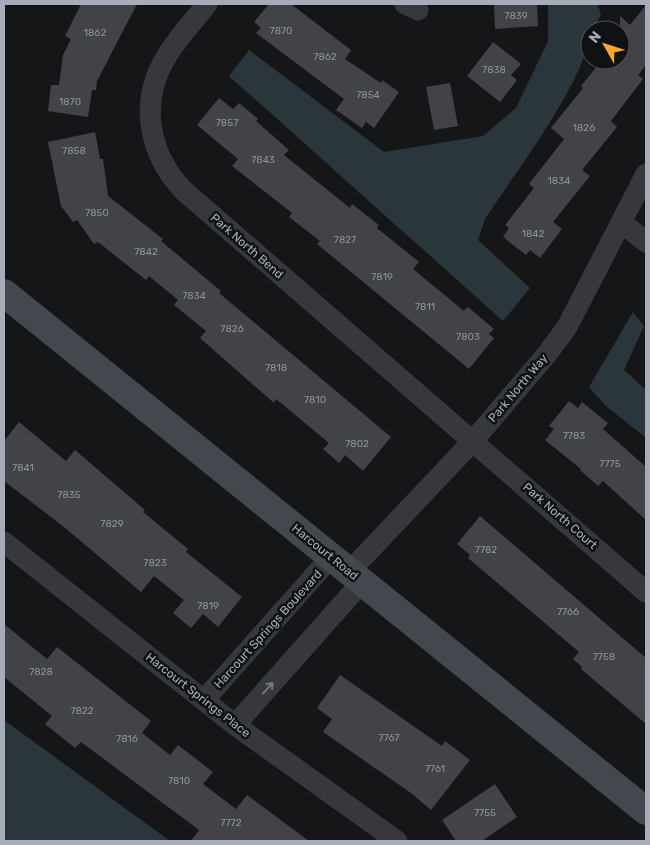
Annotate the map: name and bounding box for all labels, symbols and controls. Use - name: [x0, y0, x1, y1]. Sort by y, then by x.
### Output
- house number: 7839: [504, 10, 528, 22]
- north arrow: [580, 20, 630, 70]
- house number: 7870: [270, 25, 292, 37]
- house number: 1862: [84, 27, 106, 39]
- text: N: [586, 28, 605, 46]
- house number: 7862: [313, 51, 337, 63]
- house number: 7838: [482, 64, 506, 76]
- house number: 7854: [356, 89, 380, 101]
- house number: 1870: [59, 96, 81, 108]
- house number: 7857: [216, 117, 238, 129]
- house number: 1826: [573, 122, 595, 134]
- house number: 7858: [62, 145, 86, 157]
- house number: 7843: [251, 154, 275, 166]
- house number: 1834: [548, 175, 570, 187]
- house number: 7850: [85, 207, 109, 219]
- street label: Park North Bend: [208, 211, 286, 281]
- house number: 1842: [522, 228, 544, 240]
- house number: 7827: [334, 234, 356, 246]
- house number: 7842: [134, 246, 158, 258]
- house number: 7819: [371, 271, 393, 283]
- house number: 7834: [182, 290, 206, 302]
- house number: 7811: [415, 301, 435, 313]
- house number: 7826: [220, 323, 244, 335]
- house number: 7803: [456, 331, 480, 343]
- street label: Park North Way: [485, 351, 551, 425]
- house number: 7818: [265, 362, 287, 374]
- house number: 7810: [304, 394, 326, 406]
- house number: 7783: [563, 430, 585, 442]
- house number: 7802: [345, 438, 369, 450]
- house number: 7775: [599, 458, 621, 470]
- house number: 7841: [12, 462, 34, 474]
- street label: Park North Court: [520, 480, 600, 552]
- house number: 7835: [57, 489, 81, 501]
- house number: 7829: [100, 518, 124, 530]
- street label: Harcourt Road: [289, 521, 361, 583]
- house number: 7782: [475, 544, 497, 556]
- house number: 7823: [143, 557, 167, 569]
- street label: Harcourt Springs Boulevard: [211, 567, 325, 691]
- house number: 7819: [197, 600, 219, 612]
- house number: 7766: [557, 606, 579, 618]
- street label: Harcourt Springs Place: [143, 650, 253, 740]
- house number: 7758: [593, 651, 615, 663]
- house number: 7828: [29, 666, 53, 678]
- one-way arrow: [262, 682, 273, 695]
- house number: 7822: [70, 705, 94, 717]
- house number: 7767: [379, 732, 399, 744]
- house number: 7816: [116, 733, 138, 745]
- house number: 7761: [425, 763, 445, 775]
- house number: 7810: [168, 775, 190, 787]
- house number: 7755: [474, 807, 496, 819]
- house number: 7772: [220, 817, 242, 829]

